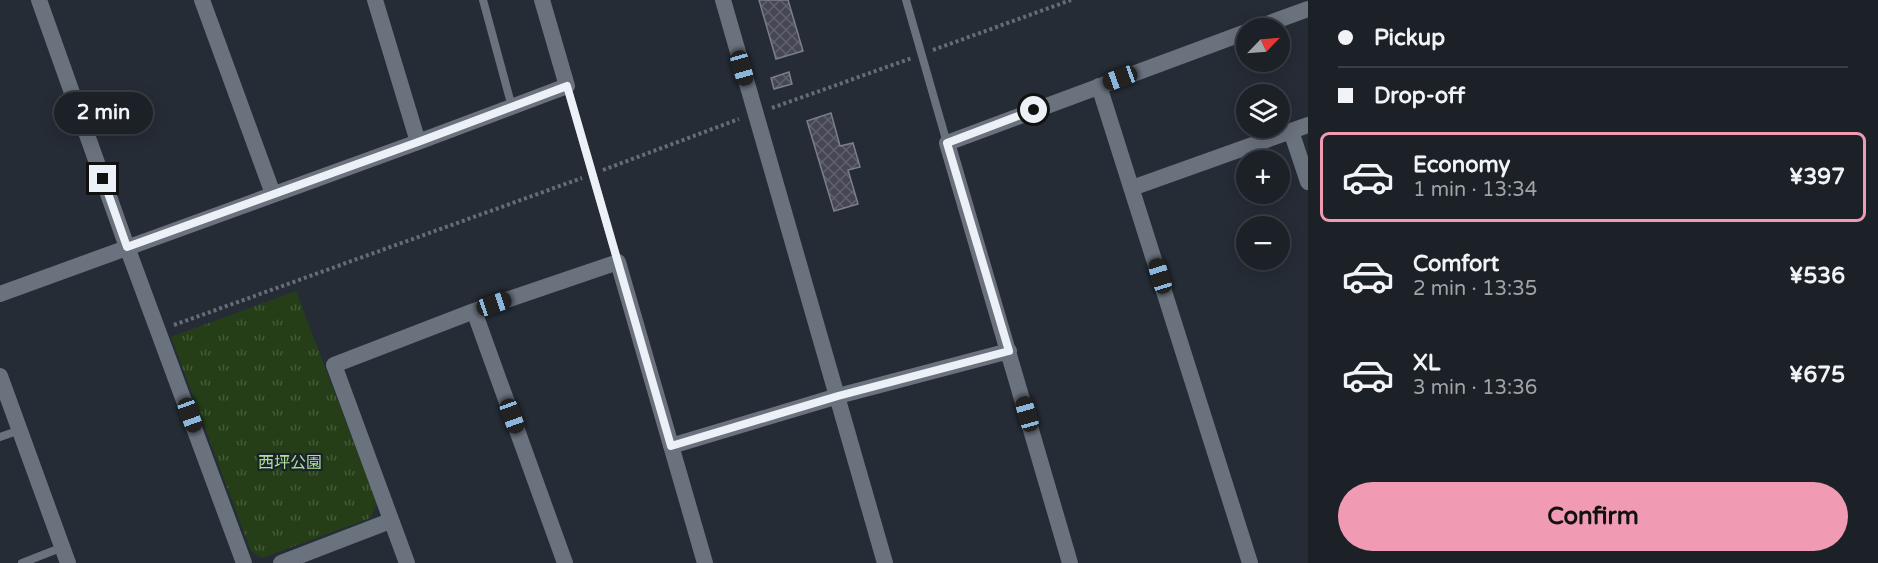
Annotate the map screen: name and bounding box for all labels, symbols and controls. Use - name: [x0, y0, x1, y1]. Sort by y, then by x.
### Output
- north arrow: [1236, 18, 1290, 72]
- map controls: [1236, 18, 1290, 270]
- text: Pickup: [1374, 25, 1445, 51]
- car: [728, 48, 756, 88]
- car: [1100, 63, 1140, 93]
- text: Drop-off: [1374, 83, 1465, 109]
- button: layers: [1236, 84, 1290, 138]
- callout: 2 min: [54, 92, 152, 134]
- route start: [1020, 96, 1047, 123]
- text: 2 min: [77, 101, 130, 125]
- button: +: [1236, 150, 1290, 204]
- icon: car: [1341, 150, 1395, 204]
- text: Economy: [1413, 152, 1510, 178]
- text: ¥397: [1789, 164, 1845, 190]
- route end: [89, 165, 116, 192]
- text: 1 min · 13:34: [1413, 178, 1537, 202]
- button: −: [1236, 216, 1290, 270]
- icon: car: [1341, 249, 1395, 303]
- text: Comfort: [1413, 251, 1499, 277]
- car: [1146, 256, 1174, 296]
- text: ¥536: [1789, 263, 1845, 289]
- text: 2 min · 13:35: [1413, 277, 1537, 301]
- car: [474, 290, 514, 318]
- icon: car: [1341, 348, 1395, 402]
- text: XL: [1413, 350, 1440, 376]
- text: ¥675: [1789, 362, 1845, 388]
- text: 3 min · 13:36: [1413, 376, 1537, 400]
- car: [1013, 394, 1041, 434]
- car: [175, 395, 205, 435]
- car: [497, 396, 527, 436]
- park label: 西坪公園: [258, 453, 322, 473]
- button: Confirm: [1338, 482, 1848, 551]

